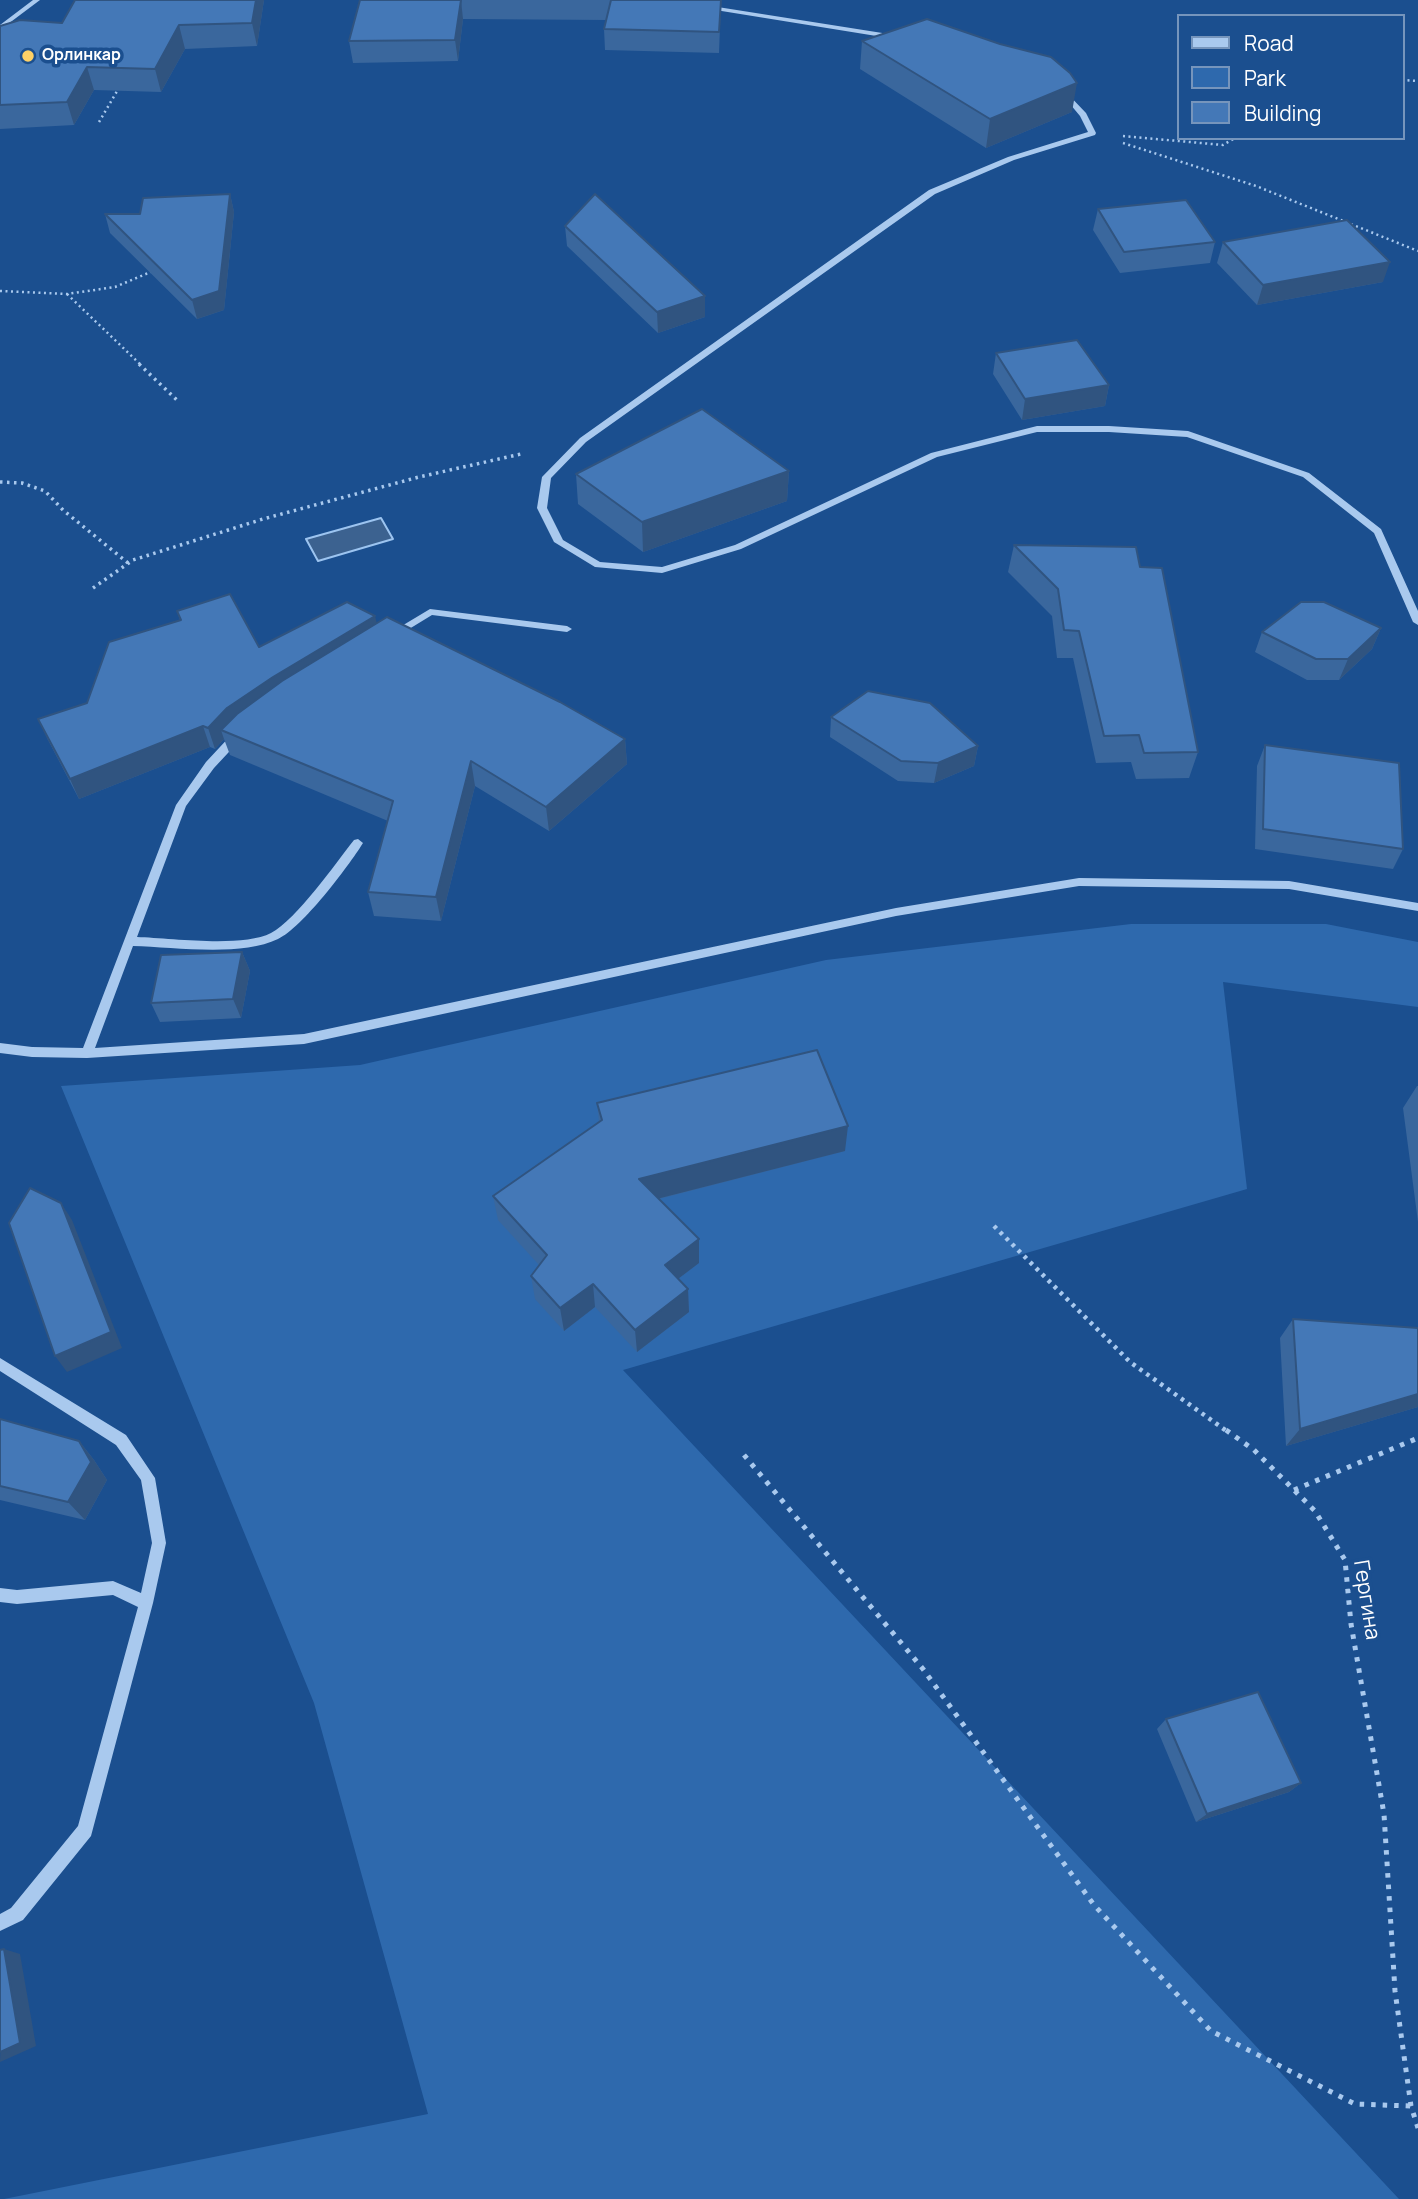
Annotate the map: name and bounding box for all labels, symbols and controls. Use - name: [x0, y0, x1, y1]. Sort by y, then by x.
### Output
- legend: [1176, 14, 1404, 140]
- text: Road: [1244, 29, 1294, 57]
- place label: Орлинкар: [42, 46, 121, 66]
- marker: Орлинкар: [20, 48, 36, 64]
- text: Park: [1244, 64, 1286, 92]
- text: Building: [1244, 99, 1321, 127]
- street label: Гергина: [1347, 1558, 1385, 1642]

